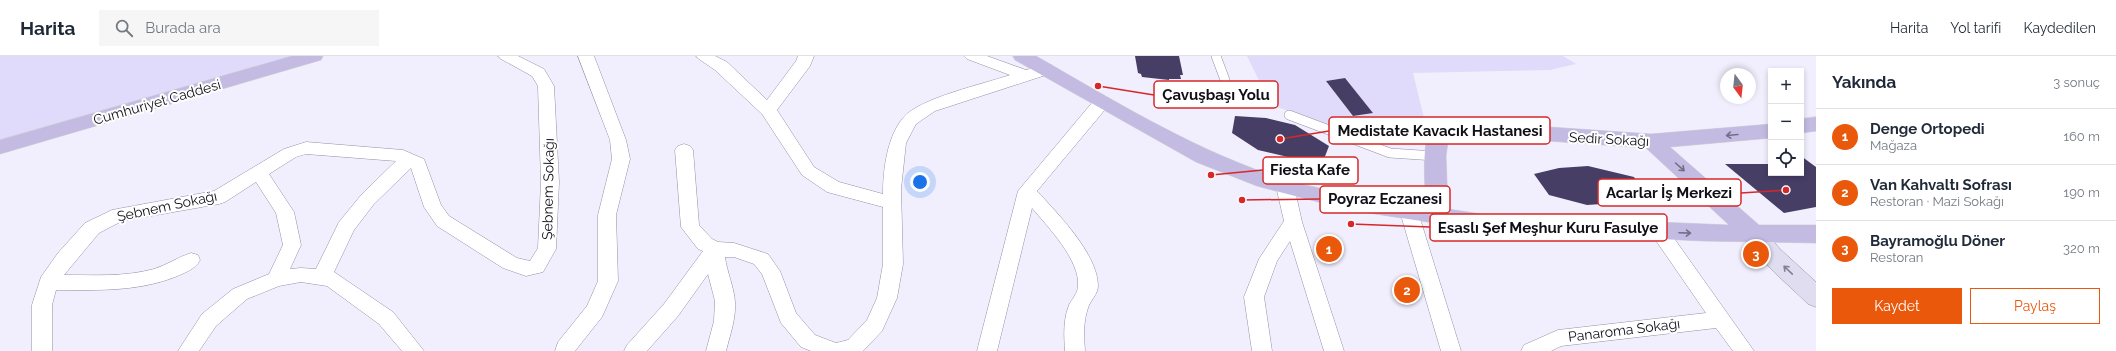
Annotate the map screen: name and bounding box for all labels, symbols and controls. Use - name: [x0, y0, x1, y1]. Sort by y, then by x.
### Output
- search box: [99, 10, 379, 46]
- text: Harita: [20, 17, 75, 39]
- icon: search: [113, 17, 135, 39]
- text: Burada ara: [145, 19, 221, 37]
- text: Harita: [1890, 20, 1928, 36]
- text: Yol tarifi: [1950, 20, 2001, 36]
- text: Kaydedilen: [2023, 20, 2096, 36]
- north arrow: [1720, 68, 1756, 104]
- map controls: [1768, 68, 1804, 176]
- button: +: [1768, 68, 1804, 104]
- text: Yakında: [1832, 72, 1896, 92]
- text: 3 sonuç: [2053, 75, 2100, 90]
- street label: Cumhuriyet Caddesi: [92, 76, 222, 128]
- callout: Çavuşbaşı Yolu: [1154, 81, 1278, 108]
- text: Çavuşbaşı Yolu: [1162, 86, 1270, 104]
- button: −: [1768, 104, 1804, 140]
- callout: Medistate Kavacık Hastanesi: [1329, 117, 1550, 144]
- text: Denge Ortopedi: [1870, 120, 1985, 138]
- text: Medistate Kavacık Hastanesi: [1337, 122, 1543, 140]
- street label: Sedir Sokağı: [1569, 129, 1649, 149]
- text: 1: [1842, 129, 1848, 144]
- text: 160 m: [2063, 129, 2100, 144]
- one-way arrow: [1726, 131, 1739, 138]
- street label: Şebnem Sokağı: [539, 138, 557, 240]
- text: Mağaza: [1870, 138, 1917, 153]
- button: locate: [1768, 140, 1804, 176]
- callout: Fiesta Kafe: [1263, 157, 1358, 184]
- text: Fiesta Kafe: [1270, 161, 1350, 179]
- one-way arrow: [1674, 163, 1685, 172]
- your location: [910, 172, 930, 192]
- text: Van Kahvaltı Sofrası: [1870, 176, 2012, 194]
- callout: Acarlar İş Merkezi: [1598, 179, 1741, 206]
- text: Acarlar İş Merkezi: [1606, 184, 1732, 202]
- text: 2: [1841, 185, 1849, 200]
- text: 190 m: [2064, 185, 2100, 200]
- callout: Poyraz Eczanesi: [1320, 186, 1450, 213]
- street label: Şebnem Sokağı: [116, 188, 218, 224]
- text: Poyraz Eczanesi: [1328, 190, 1442, 208]
- text: Restoran · Mazi Sokağı: [1870, 194, 2004, 209]
- callout: Esaslı Şef Meşhur Kuru Fasulye: [1430, 214, 1667, 241]
- text: Esaslı Şef Meşhur Kuru Fasulye: [1438, 219, 1658, 237]
- one-way arrow: [1678, 229, 1691, 236]
- text: Bayramoğlu Döner: [1870, 232, 2005, 250]
- pin: 1: [1316, 234, 1342, 264]
- pin: 3: [1743, 239, 1769, 269]
- text: 3: [1841, 241, 1849, 256]
- text: 320 m: [2063, 241, 2100, 256]
- text: Restoran: [1870, 250, 1923, 265]
- one-way arrow: [1783, 265, 1793, 275]
- pin: 2: [1394, 275, 1420, 305]
- button: Kaydet: [1832, 288, 1962, 324]
- button: Paylaş: [1970, 288, 2100, 324]
- street label: Panaroma Sokağı: [1567, 315, 1681, 345]

